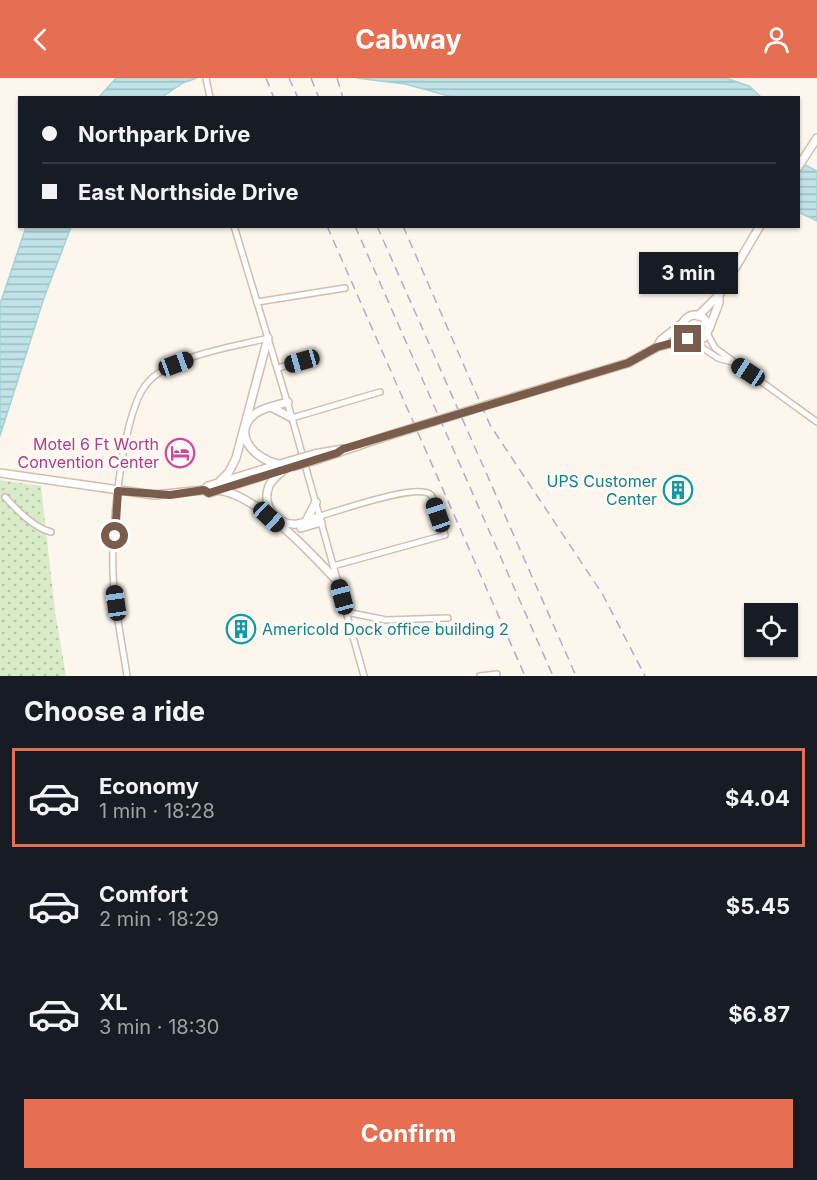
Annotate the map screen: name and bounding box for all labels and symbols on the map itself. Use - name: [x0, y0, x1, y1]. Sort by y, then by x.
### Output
- callout: 3 min: [638, 252, 738, 294]
- route end: [674, 325, 701, 352]
- car: [282, 347, 322, 375]
- car: [156, 349, 196, 379]
- car: [728, 355, 768, 389]
- place label: Motel 6 Ft Worth Convention Center: [17, 434, 159, 472]
- hotel icon: Motel 6 Ft Worth Convention Center: [164, 437, 196, 469]
- place label: UPS Customer Center: [546, 471, 657, 509]
- building icon: UPS Customer Center: [662, 474, 694, 506]
- car: [424, 495, 452, 535]
- car: [250, 498, 288, 536]
- route start: [101, 522, 128, 549]
- car: [329, 577, 355, 617]
- car: [105, 584, 127, 622]
- building icon: Americold Dock office building 2: [225, 613, 257, 645]
- place label: Americold Dock office building 2: [262, 619, 509, 639]

